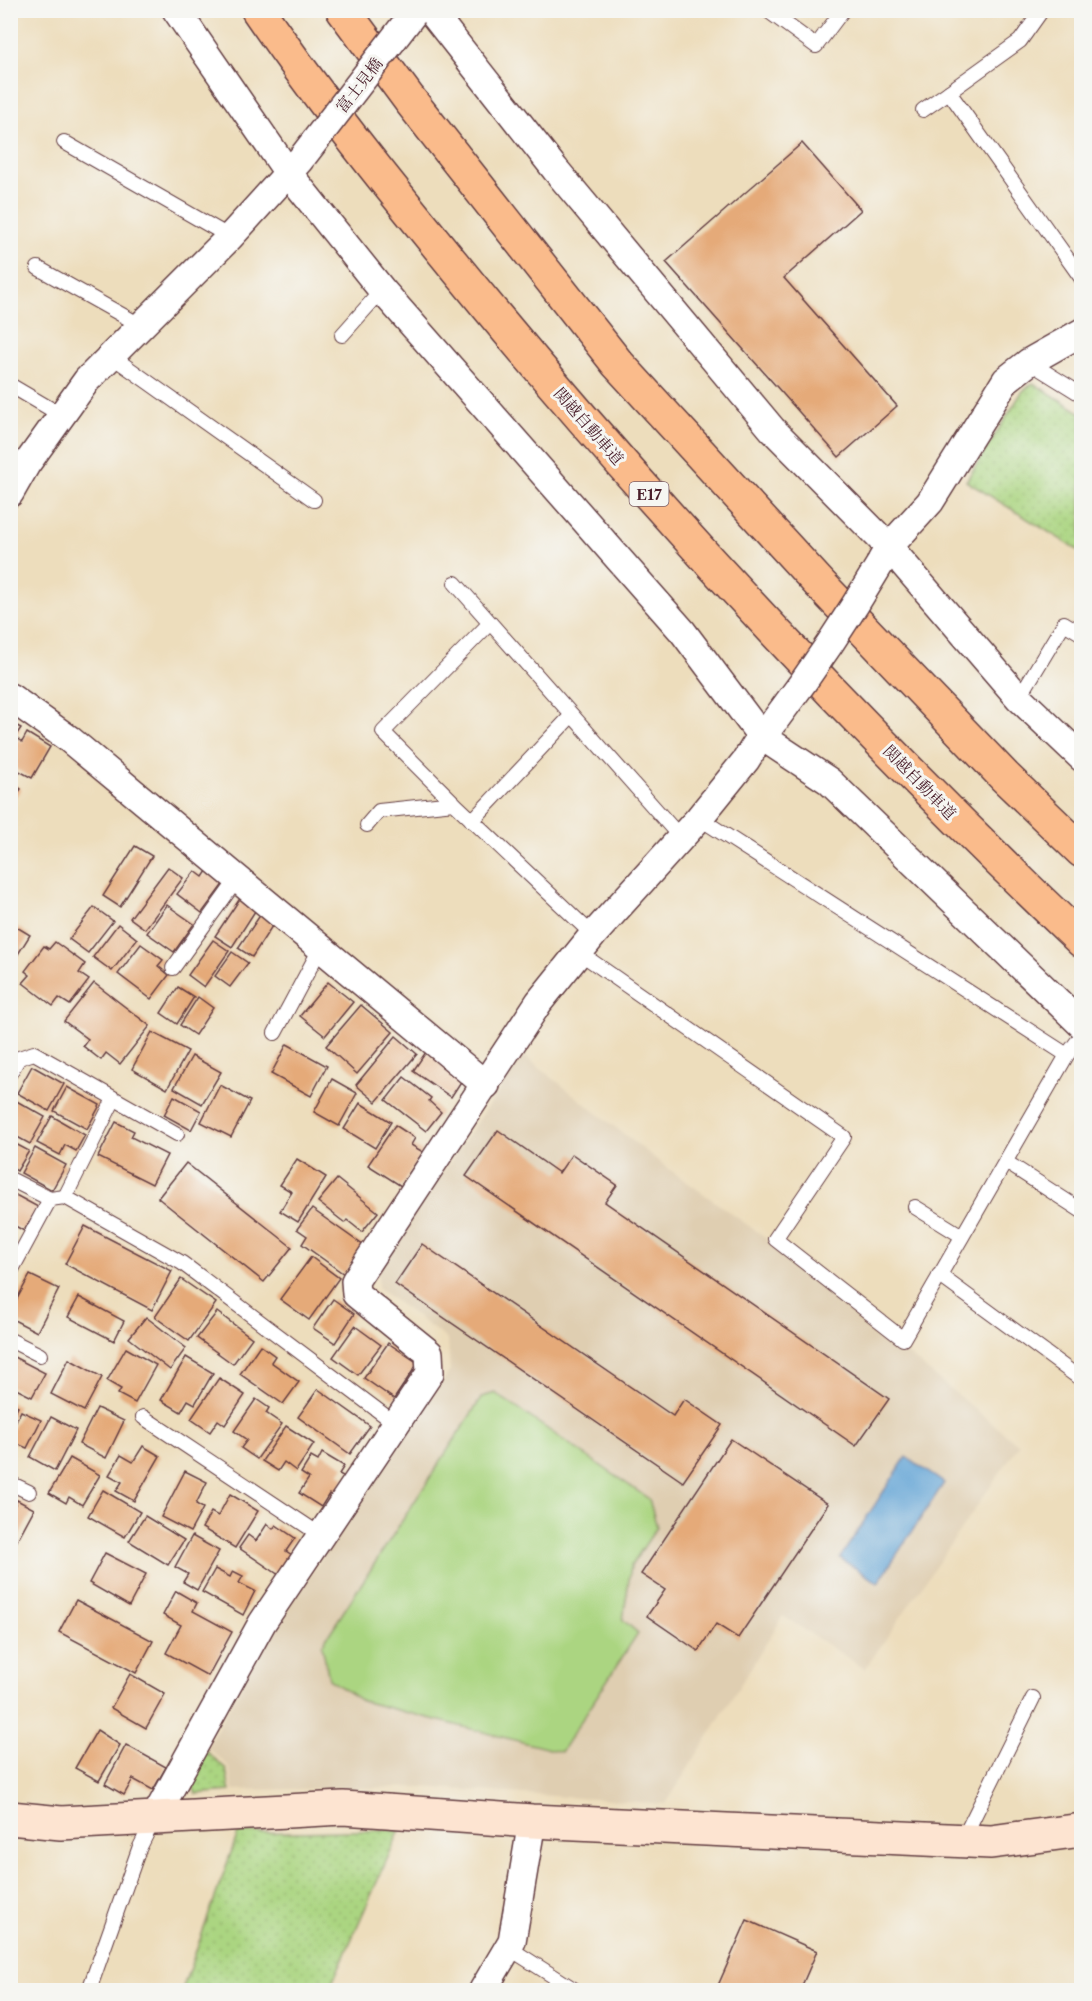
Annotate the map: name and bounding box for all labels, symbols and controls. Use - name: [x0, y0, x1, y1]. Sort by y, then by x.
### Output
- street label: 富士見橋: [331, 54, 387, 116]
- street label: 関越自動車道: [550, 383, 628, 469]
- road number: E17: [630, 482, 668, 506]
- street label: 関越自動車道: [879, 741, 961, 823]

